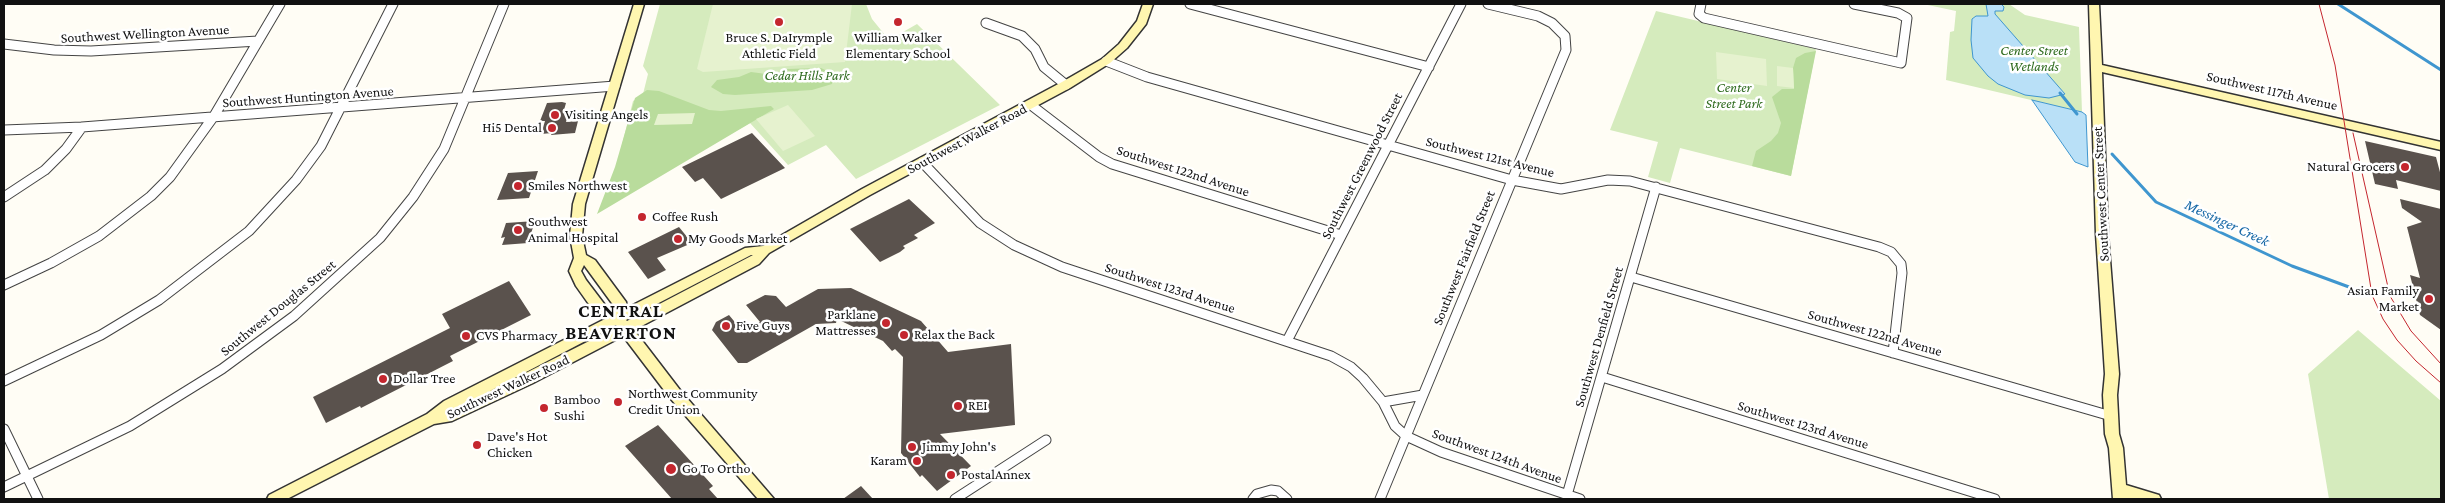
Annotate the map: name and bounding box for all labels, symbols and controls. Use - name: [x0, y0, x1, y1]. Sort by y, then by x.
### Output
- marker: Bruce S. DaIrymple Athletic Field: [773, 16, 785, 28]
- marker: William Walker Elementary School: [892, 16, 904, 28]
- street label: Southwest Wellington Avenue: [60, 21, 230, 47]
- place label: Bruce S. DaIrymple Athletic Field: [726, 30, 832, 62]
- place label: William Walker Elementary School: [846, 30, 950, 62]
- park label: Center Street Wetlands: [2000, 43, 2068, 75]
- park label: Cedar Hills Park: [764, 68, 850, 84]
- street label: Southwest 117th Avenue: [2205, 68, 2339, 114]
- park label: Center Street Park: [1706, 80, 1762, 112]
- street label: Southwest Huntington Avenue: [222, 83, 394, 111]
- street label: Southwest Greenwood Street: [1318, 90, 1406, 242]
- street label: Southwest Walker Road: [904, 100, 1030, 178]
- place label: Visiting Angels: [565, 107, 648, 123]
- marker: Visiting Angels: [549, 109, 561, 121]
- place label: Hi5 Dental: [482, 120, 542, 136]
- marker: Hi5 Dental: [546, 122, 558, 134]
- street label: Southwest Center Street: [2089, 126, 2113, 262]
- street label: Southwest 121st Avenue: [1424, 133, 1556, 181]
- street label: Southwest 122nd Avenue: [1114, 142, 1252, 200]
- place label: Natural Grocers: [2307, 159, 2395, 175]
- marker: Natural Grocers: [2399, 161, 2411, 173]
- place label: Smiles Northwest: [528, 178, 627, 194]
- marker: Smiles Northwest: [512, 180, 524, 192]
- street label: Southwest Fairfield Street: [1429, 188, 1499, 328]
- water label: Messinger Creek: [2182, 196, 2272, 250]
- place label: Coffee Rush: [652, 209, 718, 225]
- marker: Coffee Rush: [636, 211, 648, 223]
- place label: Southwest Animal Hospital: [528, 214, 619, 246]
- marker: Southwest Animal Hospital: [512, 224, 524, 236]
- place label: My Goods Market: [688, 231, 787, 247]
- marker: My Goods Market: [672, 233, 684, 245]
- street label: Southwest Douglas Street: [217, 256, 339, 360]
- street label: Southwest 123rd Avenue: [1103, 259, 1237, 317]
- street label: Southwest Denfield Street: [1571, 265, 1627, 409]
- place label: Asian Family Market: [2347, 283, 2419, 316]
- marker: Asian Family Market: [2423, 293, 2435, 305]
- district label: CENTRAL BEAVERTON: [564, 300, 678, 344]
- street label: Southwest 122nd Avenue: [1806, 306, 1944, 360]
- place label: Parklane Mattresses: [815, 307, 876, 340]
- marker: Parklane Mattresses: [880, 317, 892, 329]
- place label: Five Guys: [736, 318, 790, 334]
- marker: Five Guys: [720, 320, 732, 332]
- place label: Relax the Back: [914, 327, 995, 343]
- place label: CVS Pharmacy: [476, 328, 557, 344]
- marker: Relax the Back: [898, 329, 910, 341]
- marker: CVS Pharmacy: [460, 330, 472, 342]
- street label: Southwest Walker Road: [444, 351, 572, 423]
- place label: Dollar Tree: [393, 371, 455, 387]
- marker: Dollar Tree: [377, 373, 389, 385]
- place label: Northwest Community Credit Union: [628, 386, 757, 418]
- place label: Bamboo Sushi: [554, 392, 600, 424]
- marker: Northwest Community Credit Union: [612, 396, 624, 408]
- street label: Southwest 123rd Avenue: [1736, 397, 1870, 453]
- place label: REI: [968, 398, 988, 414]
- marker: REI: [952, 400, 964, 412]
- marker: Bamboo Sushi: [538, 402, 550, 414]
- street label: Southwest 124th Avenue: [1430, 425, 1564, 487]
- place label: Dave's Hot Chicken: [487, 429, 547, 462]
- marker: Dave's Hot Chicken: [471, 439, 483, 451]
- place label: Jimmy John's: [922, 439, 996, 455]
- marker: Jimmy John's: [906, 441, 918, 453]
- place label: Karam: [870, 453, 907, 469]
- marker: Karam: [911, 455, 923, 467]
- place label: Go To Ortho: [682, 461, 751, 477]
- marker: Go To Ortho: [664, 462, 678, 476]
- place label: PostalAnnex: [961, 467, 1030, 483]
- marker: PostalAnnex: [945, 469, 957, 481]

